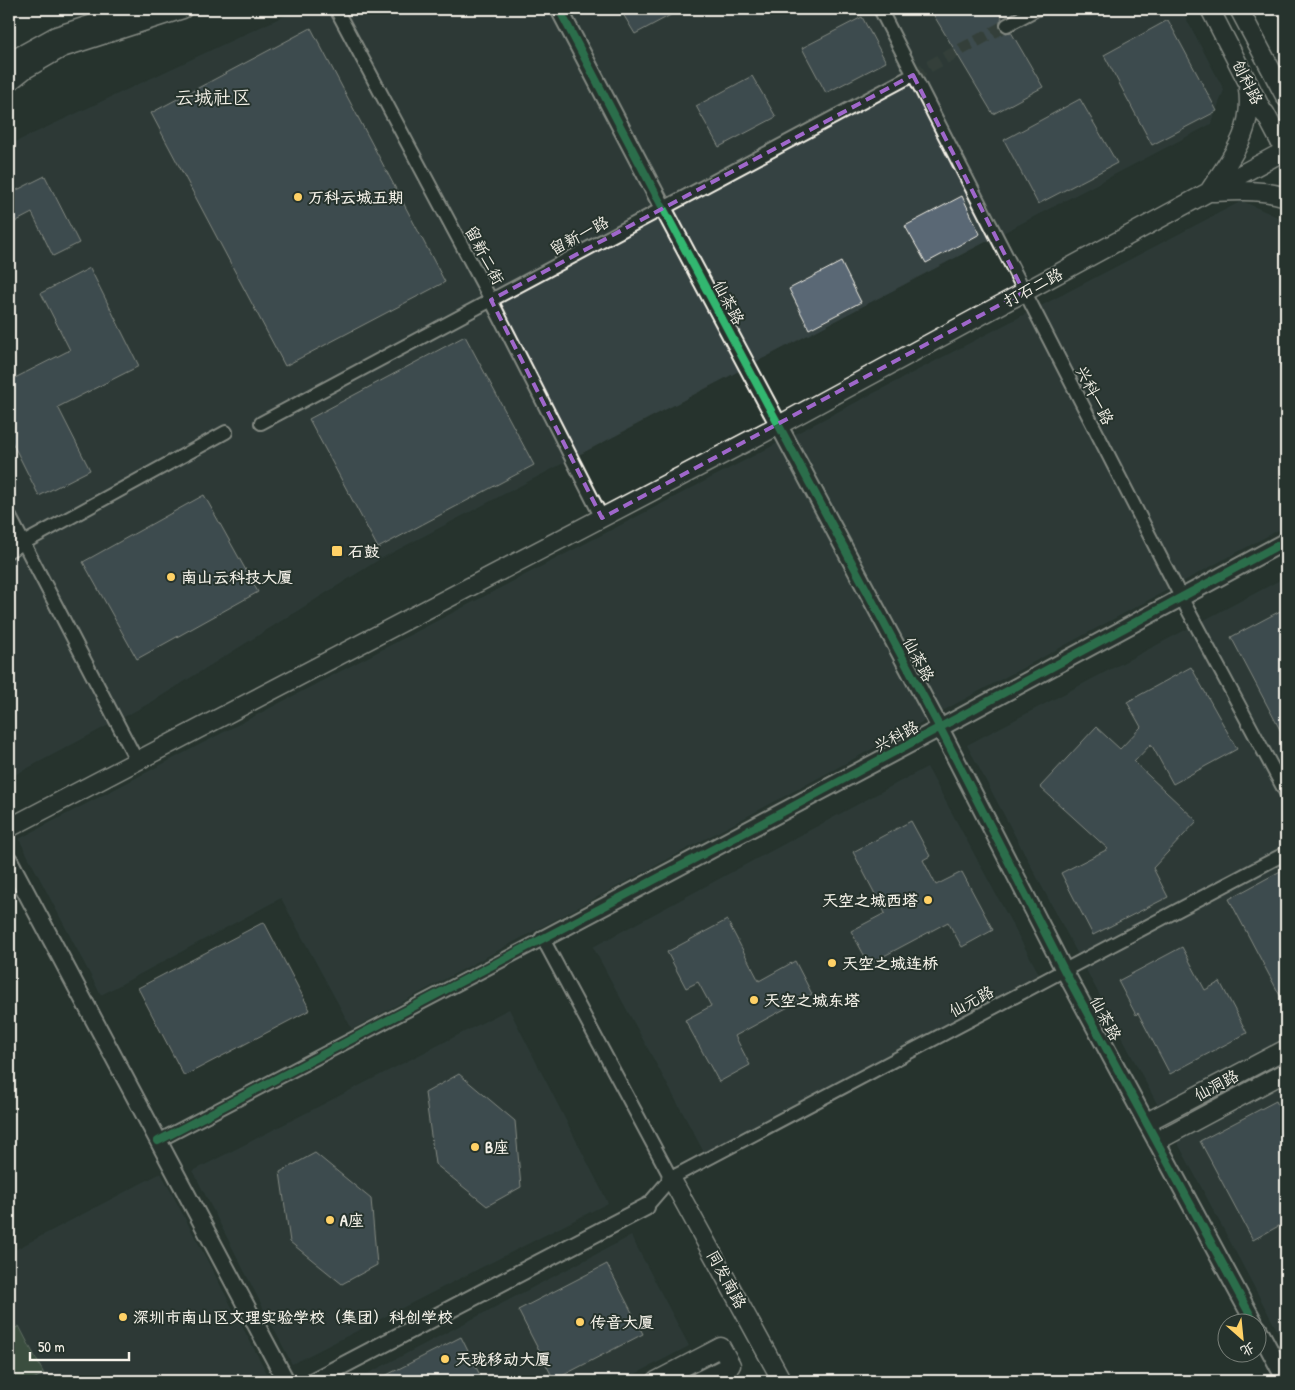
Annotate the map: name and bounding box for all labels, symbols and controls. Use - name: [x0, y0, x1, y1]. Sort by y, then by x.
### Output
- street label: 创科路: [1227, 56, 1269, 108]
- district label: 云城社区: [175, 84, 251, 110]
- place label: 万科云城五期: [308, 186, 404, 208]
- marker: 万科云城五期: [292, 191, 304, 203]
- street label: 留新一路: [546, 210, 612, 260]
- street label: 留新二街: [460, 222, 510, 288]
- street label: 打石二路: [1000, 262, 1066, 312]
- street label: 仙茶路: [708, 276, 750, 328]
- street label: 兴科一路: [1071, 361, 1119, 429]
- place label: 石鼓: [348, 540, 380, 562]
- marker: 石鼓: [330, 544, 344, 558]
- place label: 南山云科技大厦: [181, 566, 293, 588]
- marker: 南山云科技大厦: [165, 571, 177, 583]
- street label: 仙茶路: [898, 633, 940, 685]
- street label: 兴科路: [870, 715, 922, 757]
- place label: 天空之城西塔: [822, 889, 918, 911]
- marker: 天空之城西塔: [922, 894, 934, 906]
- place label: 天空之城连桥: [842, 952, 938, 974]
- marker: 天空之城连桥: [826, 957, 838, 969]
- street label: 仙元路: [945, 980, 997, 1022]
- place label: 天空之城东塔: [764, 989, 860, 1011]
- street label: 仙茶路: [1085, 992, 1127, 1044]
- marker: 天空之城东塔: [748, 994, 760, 1006]
- street label: 仙洞路: [1190, 1064, 1242, 1106]
- place label: B座: [485, 1136, 509, 1158]
- marker: B座: [469, 1141, 481, 1153]
- place label: A座: [340, 1209, 364, 1231]
- marker: A座: [324, 1214, 336, 1226]
- street label: 同发南路: [702, 1246, 752, 1312]
- place label: 深圳市南山区文理实验学校（集团）科创学校: [133, 1306, 453, 1328]
- marker: 深圳市南山区文理实验学校（集团）科创学校: [117, 1311, 129, 1323]
- place label: 传音大厦: [590, 1311, 654, 1333]
- north arrow: [1218, 1312, 1268, 1362]
- marker: 传音大厦: [574, 1316, 586, 1328]
- scale bar: [30, 1330, 129, 1362]
- text: 50 m: [38, 1336, 65, 1357]
- text: 北: [1238, 1338, 1259, 1362]
- place label: 天珑移动大厦: [455, 1348, 551, 1370]
- marker: 天珑移动大厦: [439, 1353, 451, 1365]

